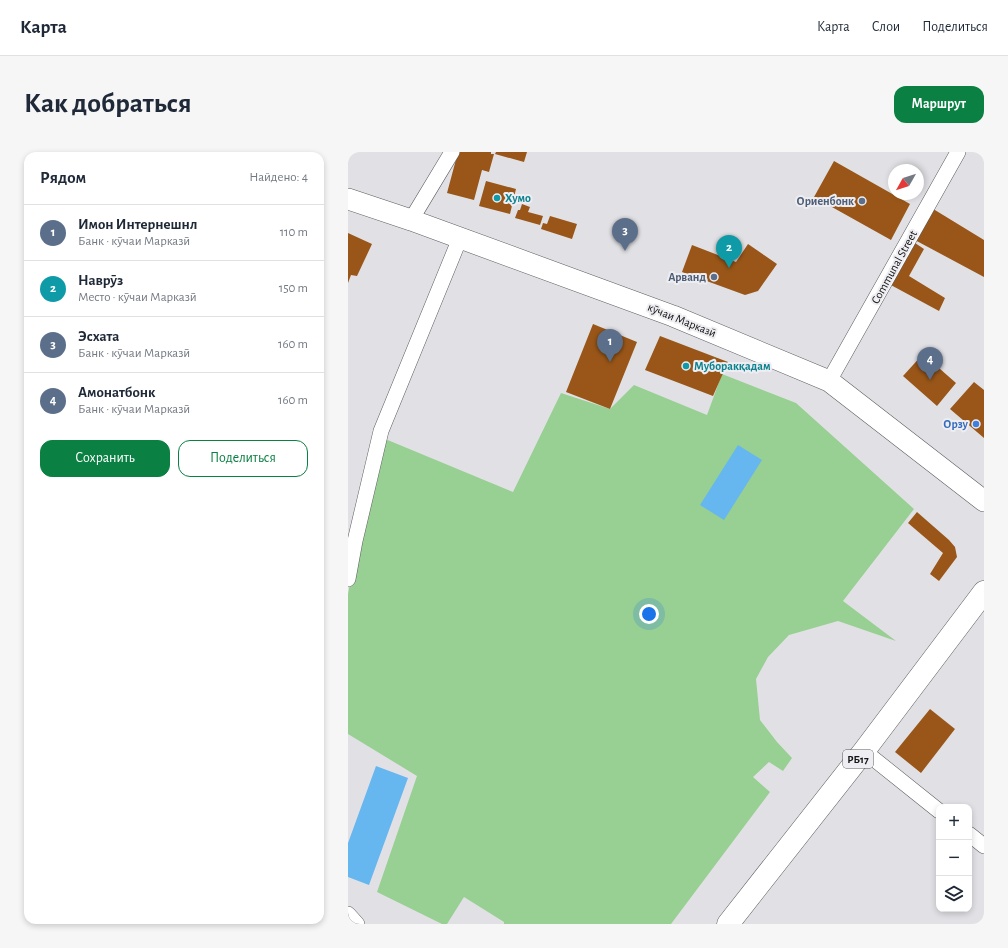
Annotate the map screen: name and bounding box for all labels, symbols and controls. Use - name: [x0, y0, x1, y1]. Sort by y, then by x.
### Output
- text: Карта: [20, 18, 67, 37]
- text: Карта: [817, 20, 850, 34]
- text: Слои: [872, 20, 900, 34]
- text: Поделиться: [922, 20, 988, 34]
- button: Маршрут: [894, 86, 984, 123]
- text: Как добраться: [24, 90, 192, 118]
- north arrow: [888, 164, 924, 200]
- text: Рядом: [40, 169, 86, 186]
- text: Найдено: 4: [249, 171, 308, 184]
- place label: Хумо: [505, 192, 531, 205]
- marker: Хумо: [492, 193, 502, 203]
- place label: Ориенбонк: [797, 195, 854, 207]
- marker: Ориенбонк: [857, 196, 867, 206]
- text: Имон Интернешнл: [78, 217, 197, 232]
- pin: 3: [612, 218, 638, 251]
- text: 1: [51, 226, 55, 239]
- text: 110 m: [280, 226, 308, 239]
- street label: Communal Street: [869, 228, 919, 306]
- text: Банк · кӯчаи Марказӣ: [78, 235, 190, 248]
- pin: 2: [716, 235, 742, 268]
- place label: Арванд: [668, 271, 707, 283]
- marker: Арванд: [709, 272, 719, 282]
- text: Наврӯз: [78, 273, 123, 288]
- text: 2: [50, 282, 56, 295]
- text: 150 m: [279, 282, 308, 295]
- text: Место · кӯчаи Марказӣ: [78, 291, 197, 304]
- street label: кӯчаи Марказӣ: [646, 301, 718, 340]
- text: Эсхата: [78, 329, 119, 344]
- pin: 1: [597, 329, 623, 362]
- text: 3: [50, 338, 56, 351]
- text: 160 m: [278, 338, 308, 351]
- text: Банк · кӯчаи Марказӣ: [78, 347, 190, 360]
- pin: 4: [917, 347, 943, 380]
- place label: Муборакқадам: [694, 360, 770, 373]
- marker: Муборакқадам: [681, 361, 691, 371]
- text: Амонатбонк: [78, 385, 155, 400]
- text: 4: [50, 394, 56, 407]
- text: 160 m: [278, 394, 308, 407]
- text: Банк · кӯчаи Марказӣ: [78, 403, 190, 416]
- place label: Орзу: [943, 418, 969, 431]
- marker: Орзу: [971, 419, 981, 429]
- button: Сохранить: [40, 440, 170, 477]
- button: Поделиться: [178, 440, 308, 477]
- your location: [639, 604, 659, 624]
- road number: РБ17: [843, 750, 873, 768]
- map controls: [936, 804, 972, 912]
- button: +: [936, 804, 972, 840]
- button: −: [936, 840, 972, 876]
- button: layers: [936, 876, 972, 912]

